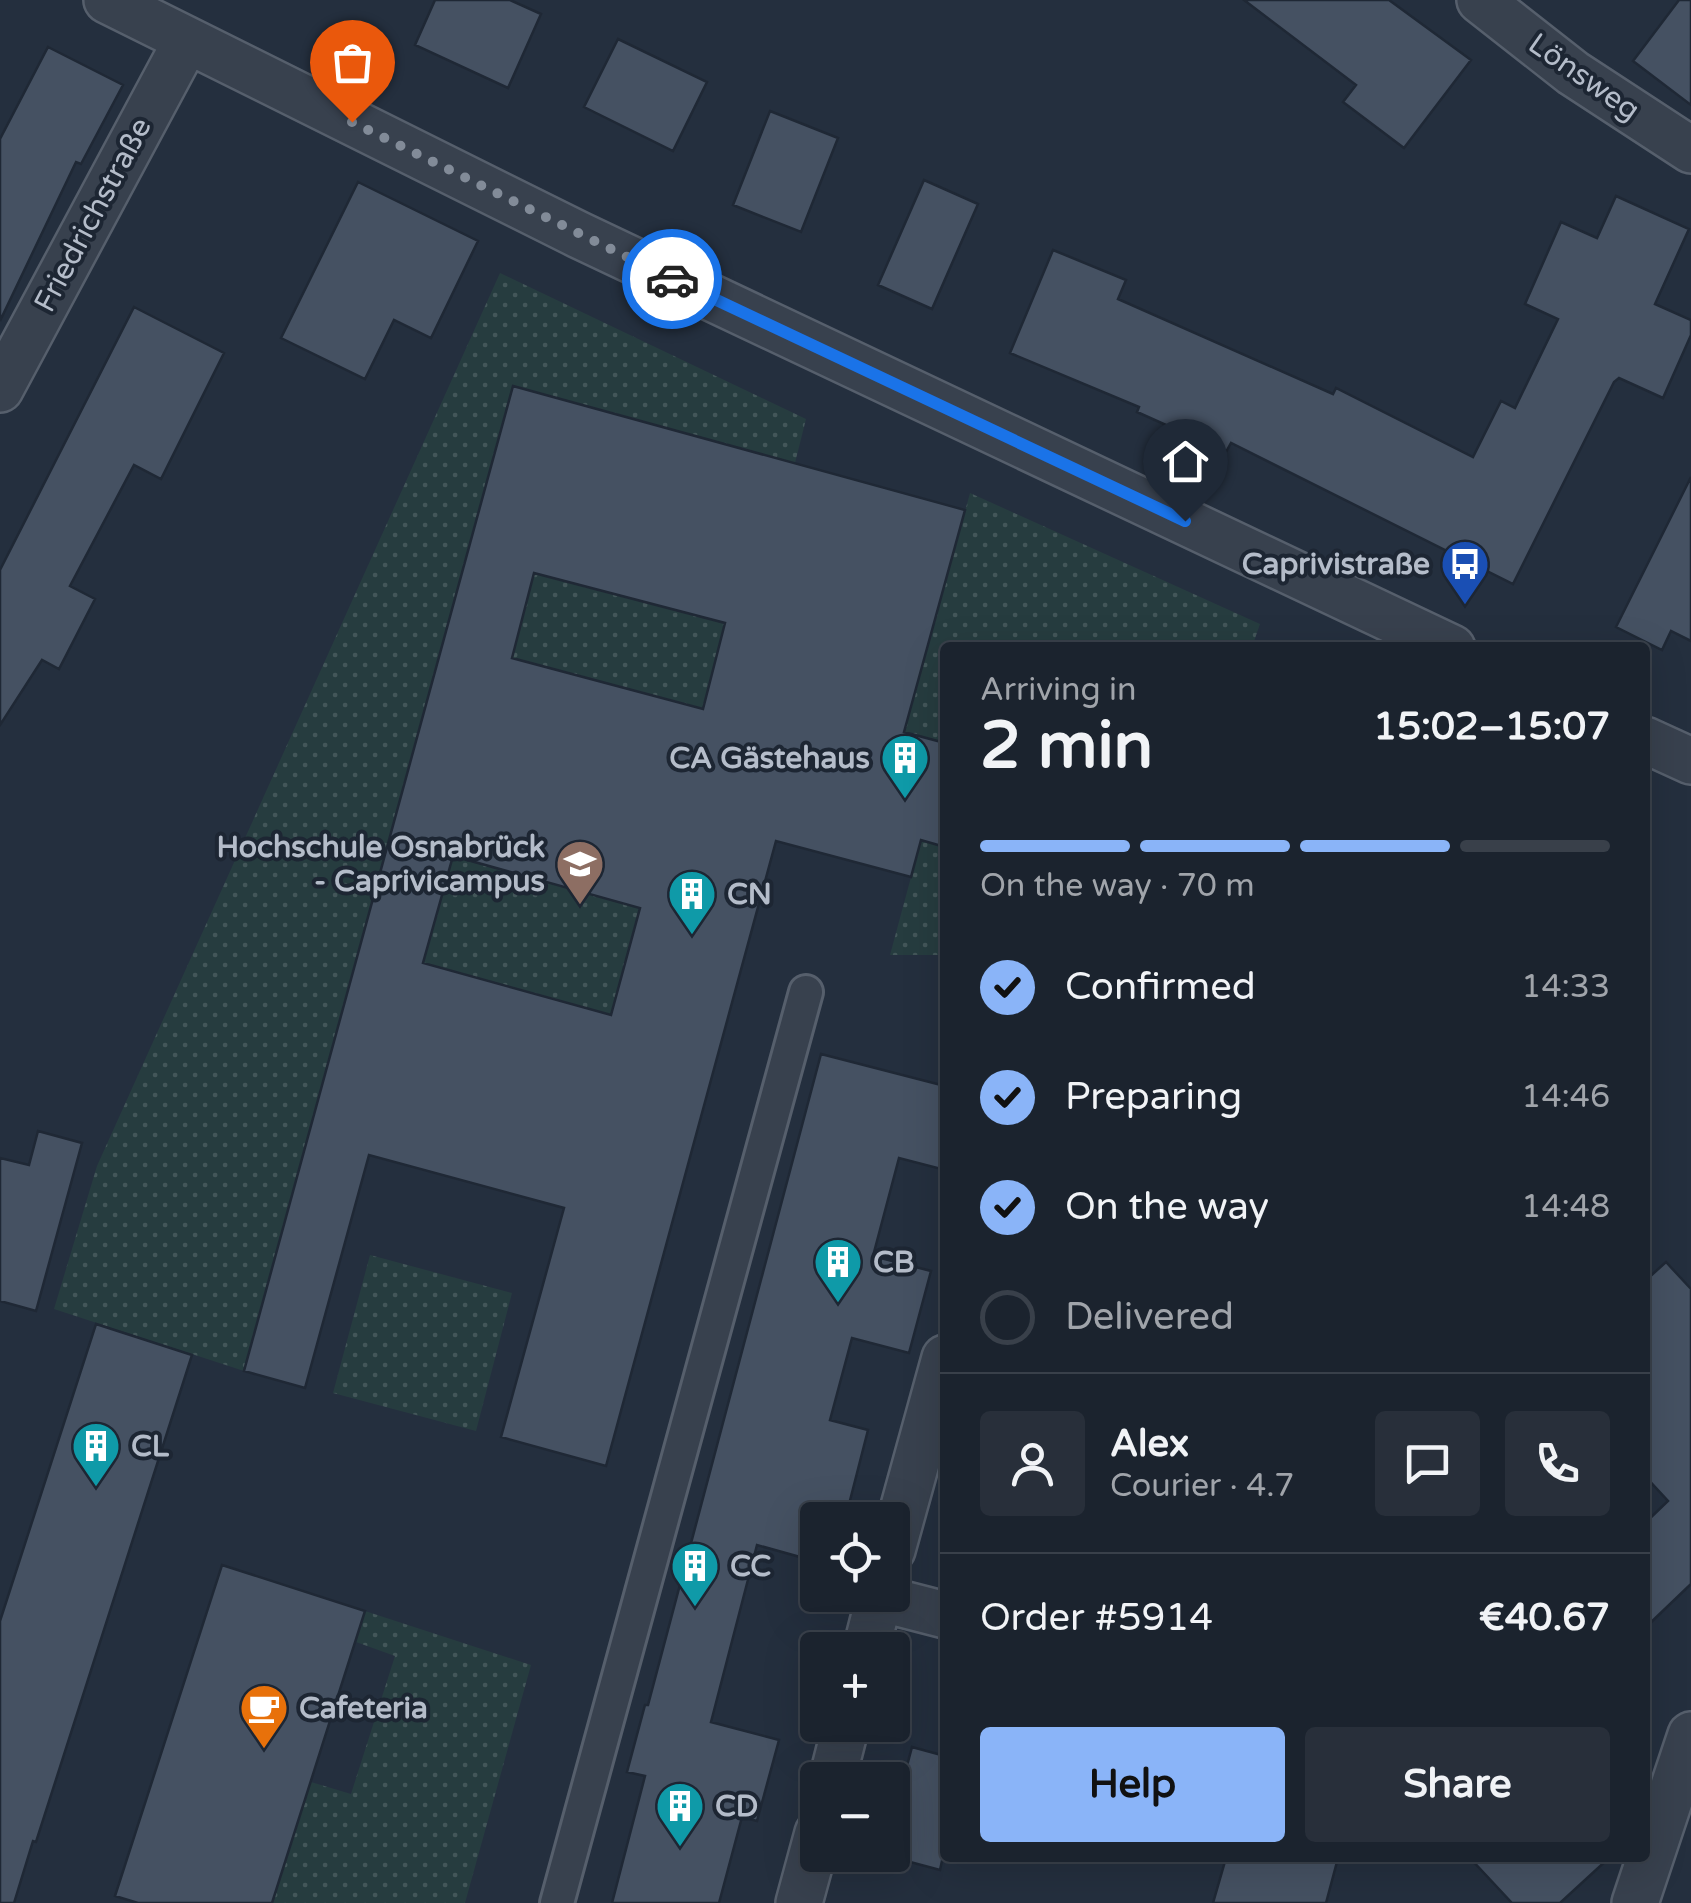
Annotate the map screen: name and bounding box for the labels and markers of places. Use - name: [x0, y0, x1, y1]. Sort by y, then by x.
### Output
- pin: [310, 20, 395, 123]
- pin: [1143, 419, 1228, 522]
- bus stop icon: Caprivistraße: [1439, 538, 1491, 606]
- place label: Caprivistraße: [1242, 546, 1430, 583]
- building icon: CA Gästehaus: [879, 732, 931, 800]
- place label: CA Gästehaus: [669, 740, 870, 777]
- place label: Hochschule Osnabrück - Caprivicampus: [216, 829, 545, 900]
- school or university icon: Hochschule Osnabrück - Caprivicampus: [554, 838, 606, 906]
- building icon: CN: [666, 868, 718, 936]
- place label: CN: [727, 876, 772, 913]
- building icon: CB: [812, 1236, 864, 1304]
- place label: CB: [873, 1244, 915, 1281]
- building icon: CL: [70, 1420, 122, 1488]
- place label: CL: [131, 1428, 170, 1465]
- building icon: CC: [669, 1540, 721, 1608]
- place label: CC: [730, 1548, 771, 1585]
- cafe icon: Cafeteria: [238, 1682, 290, 1750]
- place label: Cafeteria: [299, 1690, 428, 1727]
- building icon: CD: [654, 1780, 706, 1848]
- place label: CD: [715, 1788, 758, 1825]

